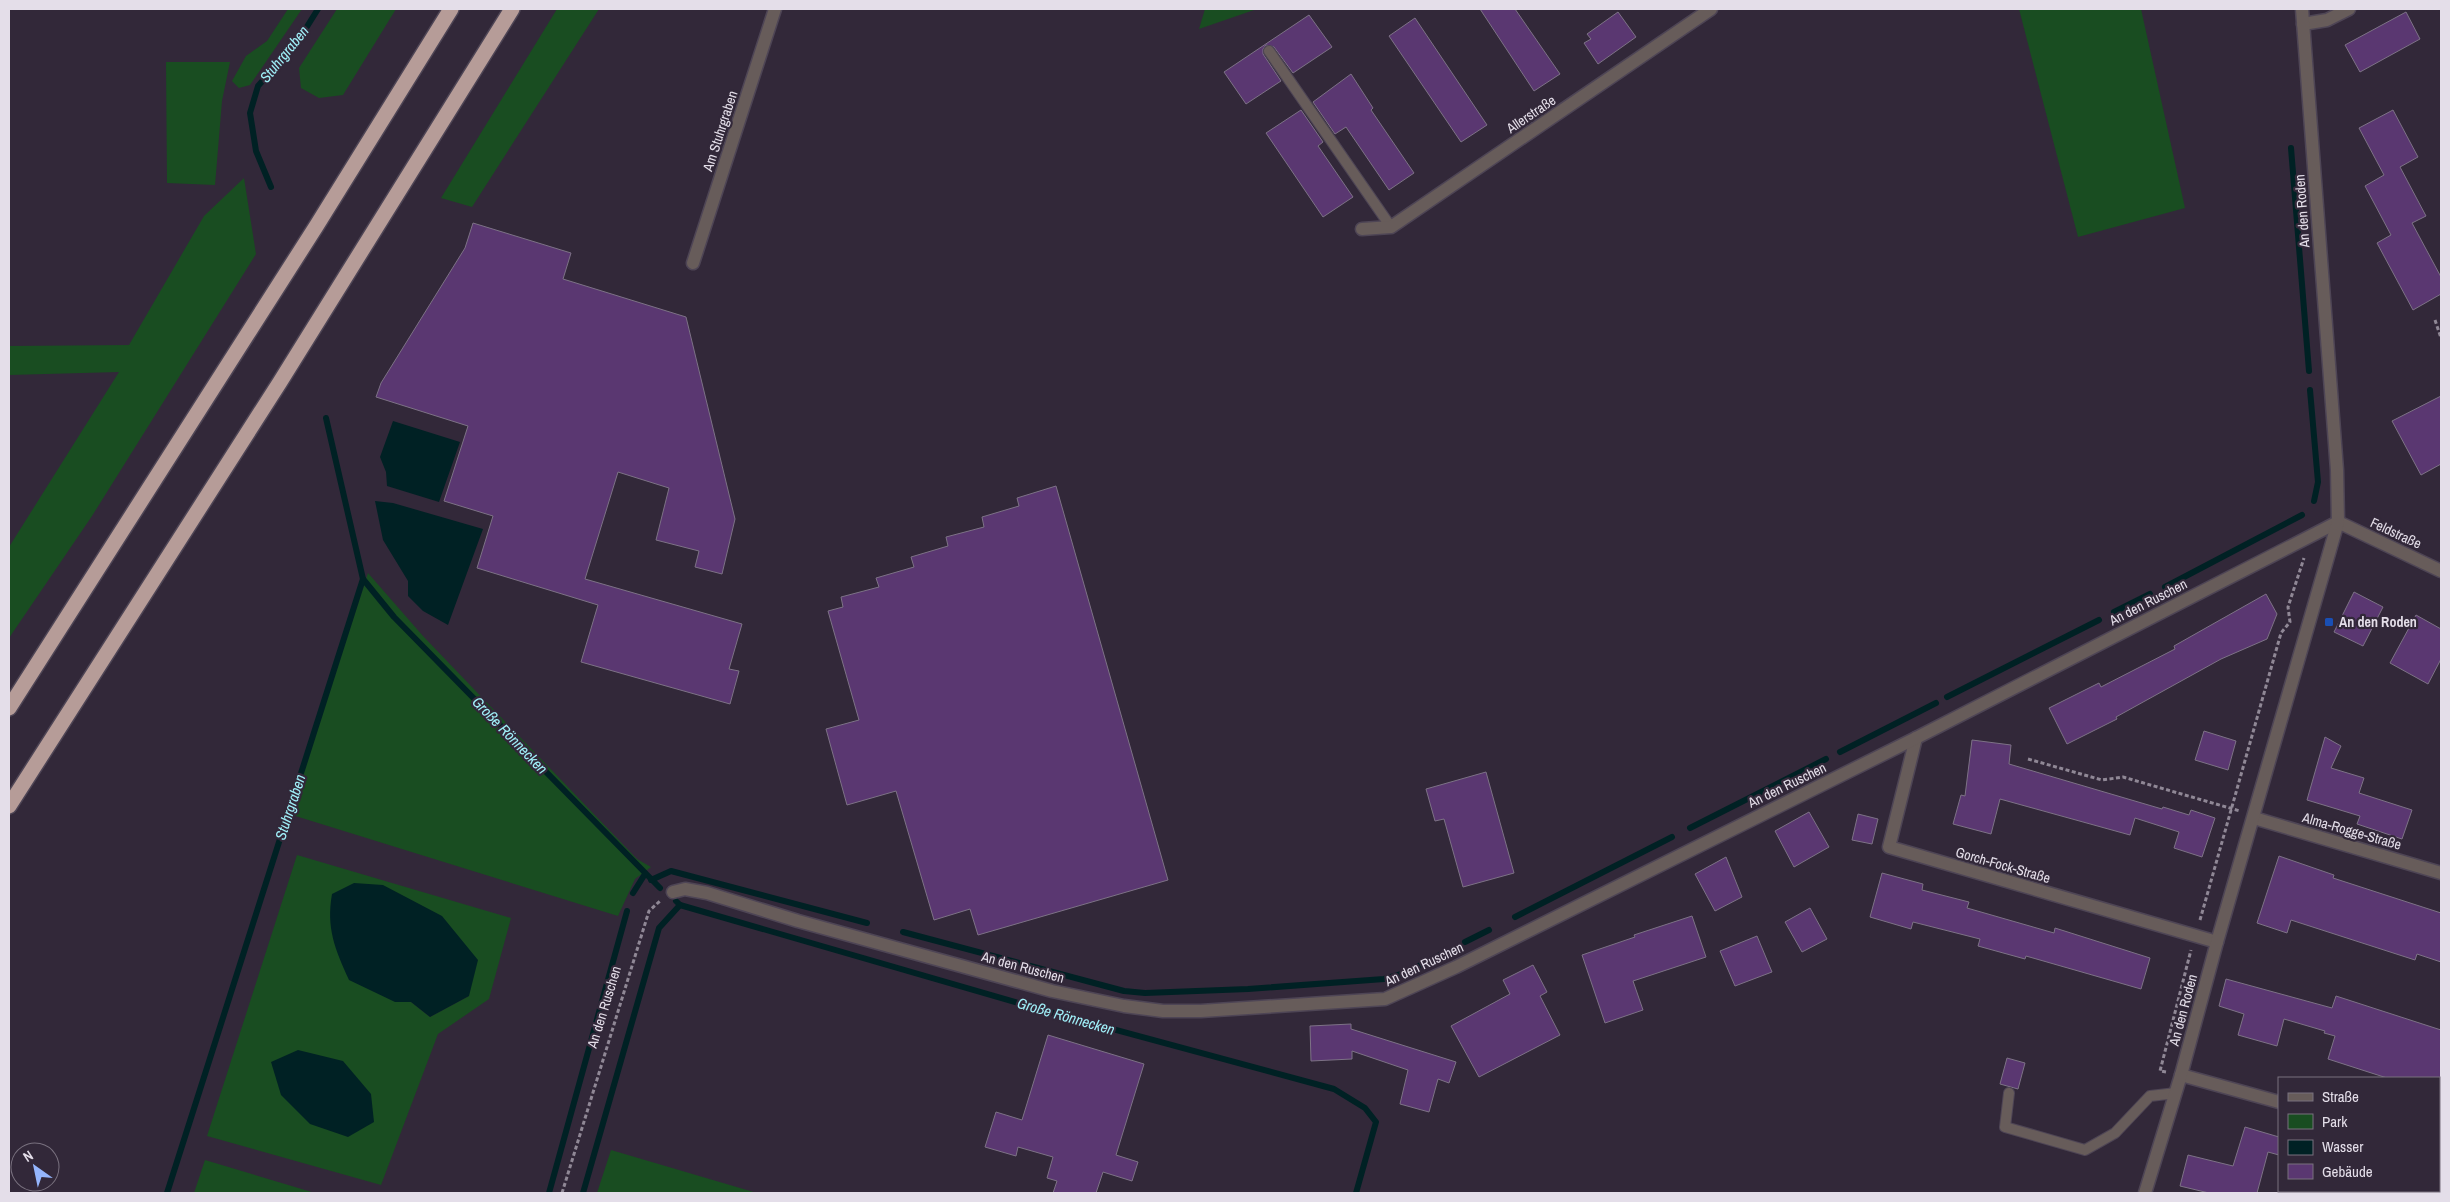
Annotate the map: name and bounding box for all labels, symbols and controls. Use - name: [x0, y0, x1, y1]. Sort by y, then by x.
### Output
- water label: Stuhrgraben: [255, 21, 314, 87]
- street label: Am Stuhrgraben: [698, 88, 741, 174]
- street label: Allerstraße: [1502, 91, 1559, 138]
- street label: An den Roden: [2290, 174, 2314, 249]
- street label: Feldstraße: [2368, 513, 2424, 553]
- street label: An den Ruschen: [2105, 575, 2190, 630]
- place label: An den Roden: [2339, 613, 2417, 631]
- marker: An den Roden: [2323, 616, 2335, 628]
- water label: Große Rönnecken: [468, 692, 553, 779]
- street label: An den Ruschen: [1744, 758, 1829, 812]
- water label: Stuhrgraben: [270, 771, 310, 842]
- street label: Alma-Rogge-Straße: [2299, 808, 2404, 854]
- street label: Gorch-Fock-Straße: [1954, 843, 2052, 887]
- street label: An den Ruschen: [1381, 938, 1466, 991]
- street label: An den Ruschen: [979, 947, 1066, 987]
- street label: An den Ruschen: [583, 964, 625, 1051]
- street label: An den Roden: [2165, 972, 2201, 1049]
- water label: Große Rönnecken: [1015, 992, 1117, 1040]
- legend: [2278, 1077, 2440, 1192]
- text: Straße: [2322, 1086, 2359, 1107]
- text: Park: [2322, 1111, 2348, 1132]
- text: Wasser: [2322, 1136, 2363, 1157]
- north arrow: [10, 1142, 60, 1192]
- text: N: [20, 1146, 36, 1166]
- text: Gebäude: [2322, 1161, 2373, 1182]

